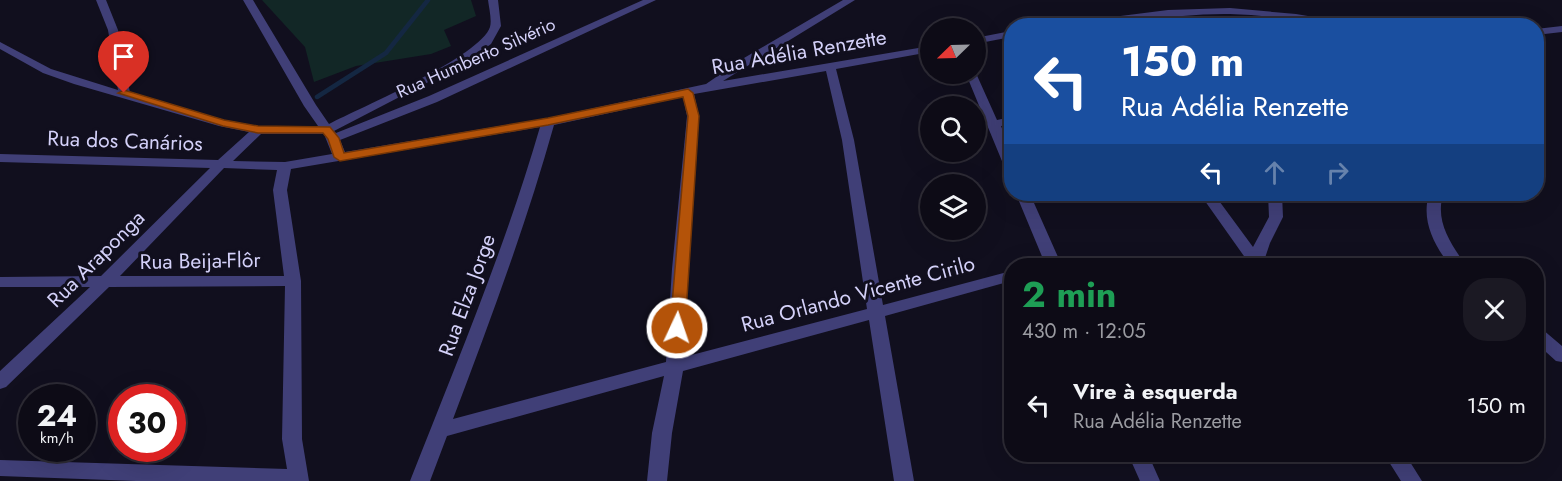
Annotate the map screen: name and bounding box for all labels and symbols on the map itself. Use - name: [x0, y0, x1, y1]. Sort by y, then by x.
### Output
- street label: Rua Humberto Silvério: [392, 11, 560, 105]
- north arrow: [920, 18, 986, 84]
- street label: Rua Adélia Renzette: [709, 22, 889, 82]
- pin: [98, 31, 149, 93]
- street label: Rua dos Canários: [47, 123, 203, 159]
- street label: Rua Araponga: [41, 204, 151, 314]
- street label: Rua Elza Jorge: [431, 230, 503, 360]
- street label: Rua Beija-Flôr: [139, 245, 262, 277]
- street label: Rua Orlando Vicente Cirilo: [738, 248, 978, 340]
- position arrow: [645, 296, 709, 360]
- speed limit sign: 30: [108, 384, 186, 462]

